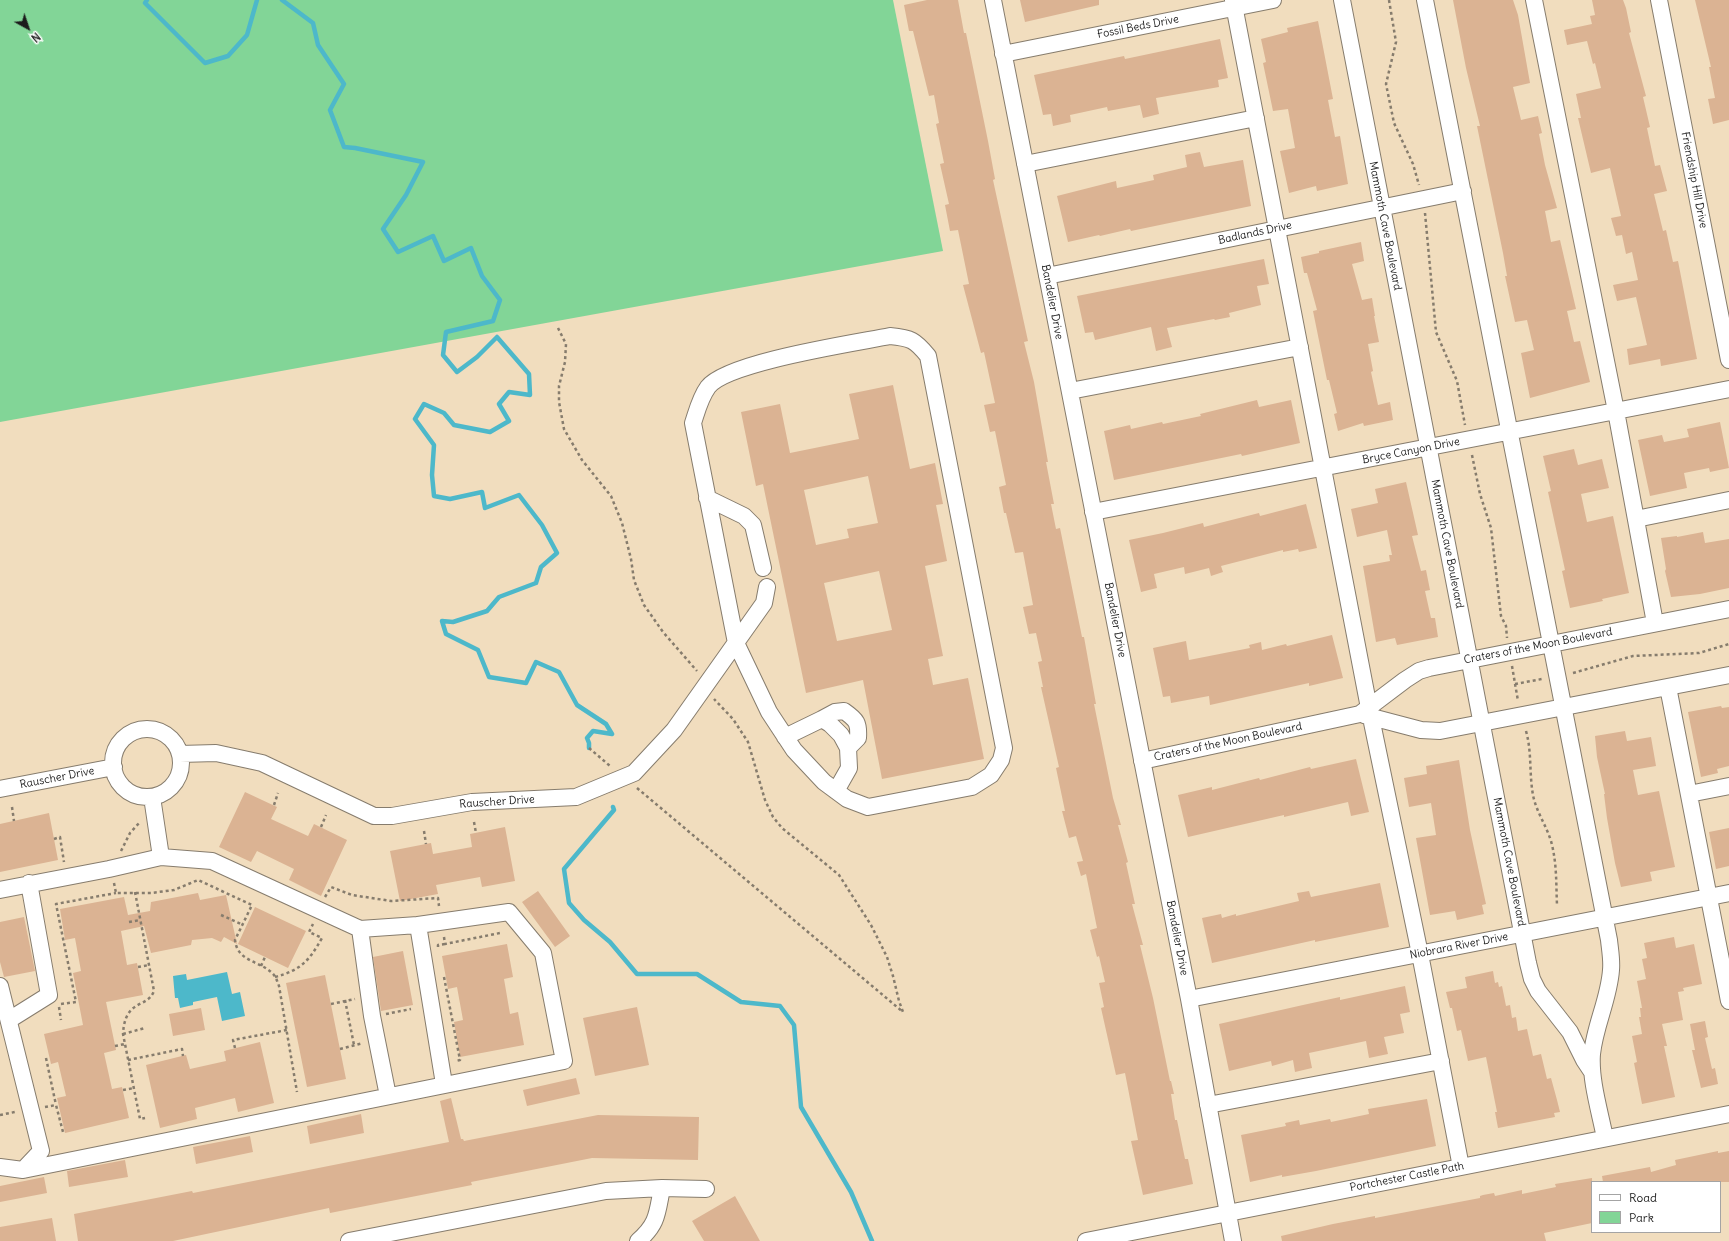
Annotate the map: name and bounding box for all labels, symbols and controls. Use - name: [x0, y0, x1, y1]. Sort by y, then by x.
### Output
- north arrow: [8, 8, 48, 48]
- street label: Fossil Beds Drive: [1096, 13, 1180, 41]
- text: N: [28, 29, 43, 45]
- street label: Friendship Hill Drive: [1678, 131, 1710, 229]
- street label: Mammoth Cave Boulevard: [1366, 160, 1404, 292]
- street label: Badlands Drive: [1217, 219, 1293, 247]
- street label: Bandelier Drive: [1038, 263, 1066, 341]
- street label: Bryce Canyon Drive: [1361, 435, 1461, 467]
- street label: Mammoth Cave Boulevard: [1428, 478, 1466, 610]
- street label: Bandelier Drive: [1101, 581, 1129, 659]
- street label: Craters of the Moon Boulevard: [1463, 625, 1613, 667]
- street label: Craters of the Moon Boulevard: [1153, 720, 1303, 764]
- street label: Rauscher Drive: [19, 764, 95, 792]
- street label: Rauscher Drive: [459, 793, 535, 811]
- street label: Mammoth Cave Boulevard: [1490, 796, 1528, 928]
- street label: Bandelier Drive: [1163, 899, 1191, 977]
- street label: Niobrara River Drive: [1409, 930, 1509, 962]
- street label: Portchester Castle Path: [1349, 1159, 1465, 1195]
- legend: [1591, 1181, 1721, 1233]
- text: Road: [1629, 1190, 1657, 1205]
- text: Park: [1629, 1210, 1654, 1225]

